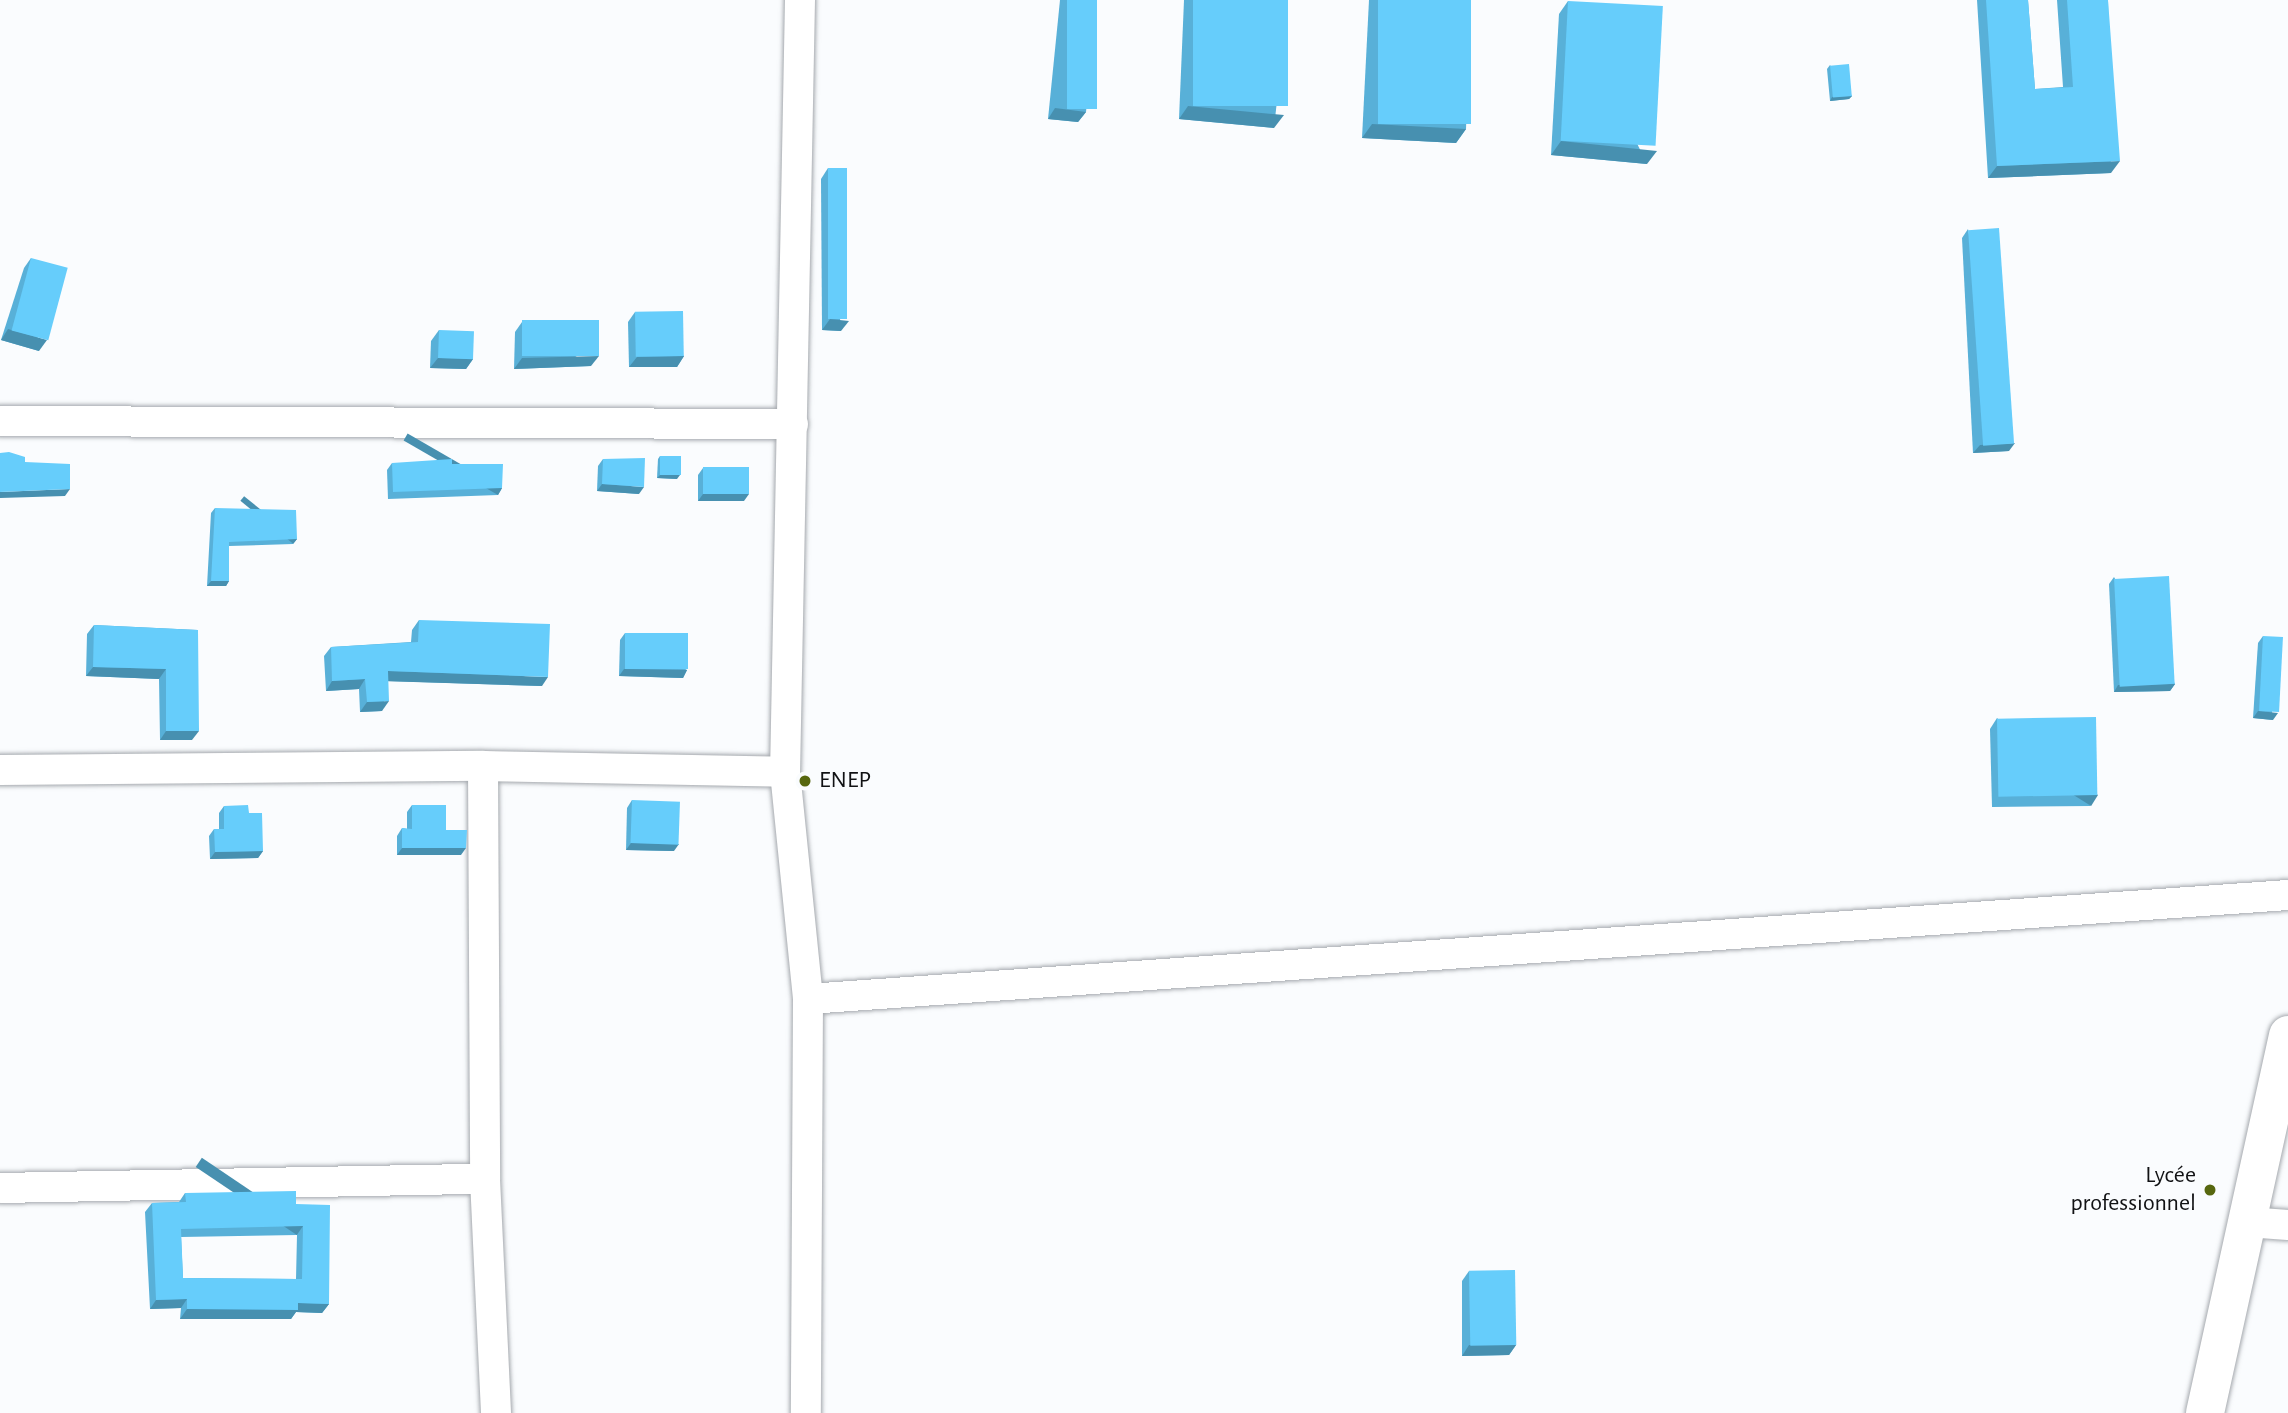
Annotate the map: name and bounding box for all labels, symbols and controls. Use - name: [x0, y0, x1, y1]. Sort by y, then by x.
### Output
- place label: ENEP: [819, 767, 871, 795]
- marker: ENEP: [797, 773, 813, 789]
- place label: Lycée professionnel: [2070, 1162, 2196, 1218]
- marker: Lycée professionnel: [2202, 1182, 2218, 1198]

